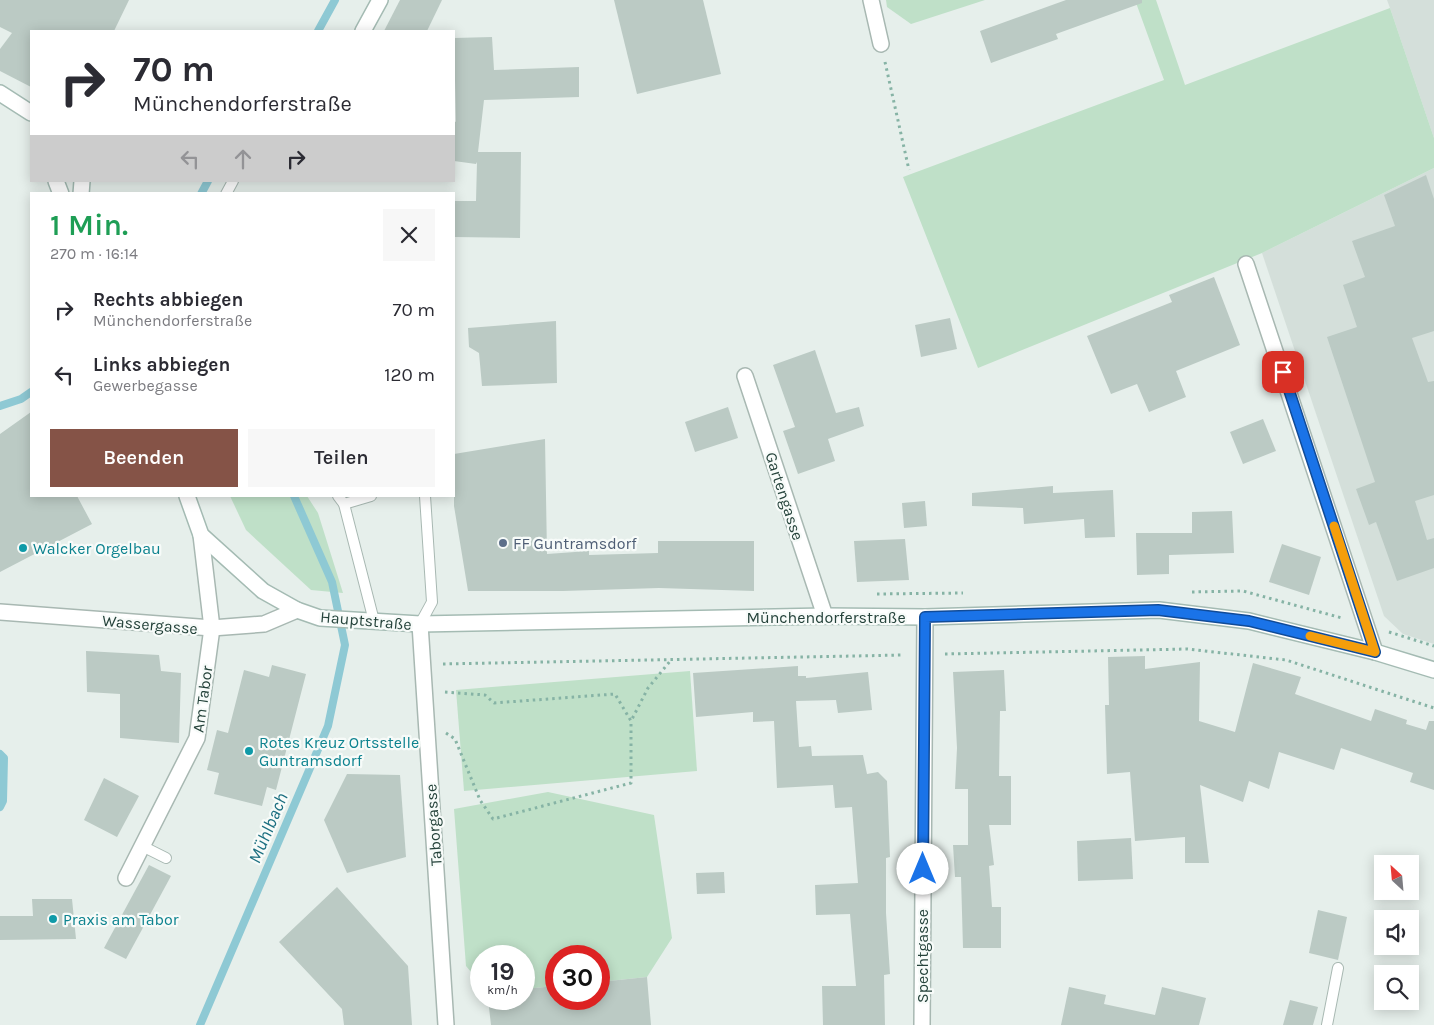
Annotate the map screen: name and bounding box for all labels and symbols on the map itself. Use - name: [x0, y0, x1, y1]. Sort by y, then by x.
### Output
- pin: [1262, 351, 1304, 393]
- street label: Gartengasse: [761, 450, 808, 543]
- place label: FF Guntramsdorf: [513, 534, 637, 553]
- marker: FF Guntramsdorf: [497, 537, 509, 549]
- place label: Walcker Orgelbau: [33, 539, 161, 558]
- marker: Walcker Orgelbau: [17, 542, 29, 554]
- street label: Hauptstraße: [319, 607, 412, 634]
- street label: Münchendorferstraße: [746, 608, 906, 627]
- street label: Wassergasse: [101, 611, 199, 638]
- street label: Am Tabor: [188, 664, 217, 734]
- place label: Rotes Kreuz Ortsstelle Guntramsdorf: [259, 733, 419, 770]
- marker: Rotes Kreuz Ortsstelle Guntramsdorf: [243, 745, 255, 757]
- street label: Taborgasse: [421, 783, 446, 867]
- water label: Mühlbach: [243, 789, 293, 867]
- position arrow: [896, 842, 948, 894]
- north arrow: [1374, 855, 1419, 900]
- street label: Spechtgasse: [913, 909, 932, 1003]
- place label: Praxis am Tabor: [63, 910, 179, 929]
- marker: Praxis am Tabor: [47, 913, 59, 925]
- speed limit sign: 30: [545, 945, 610, 1010]

